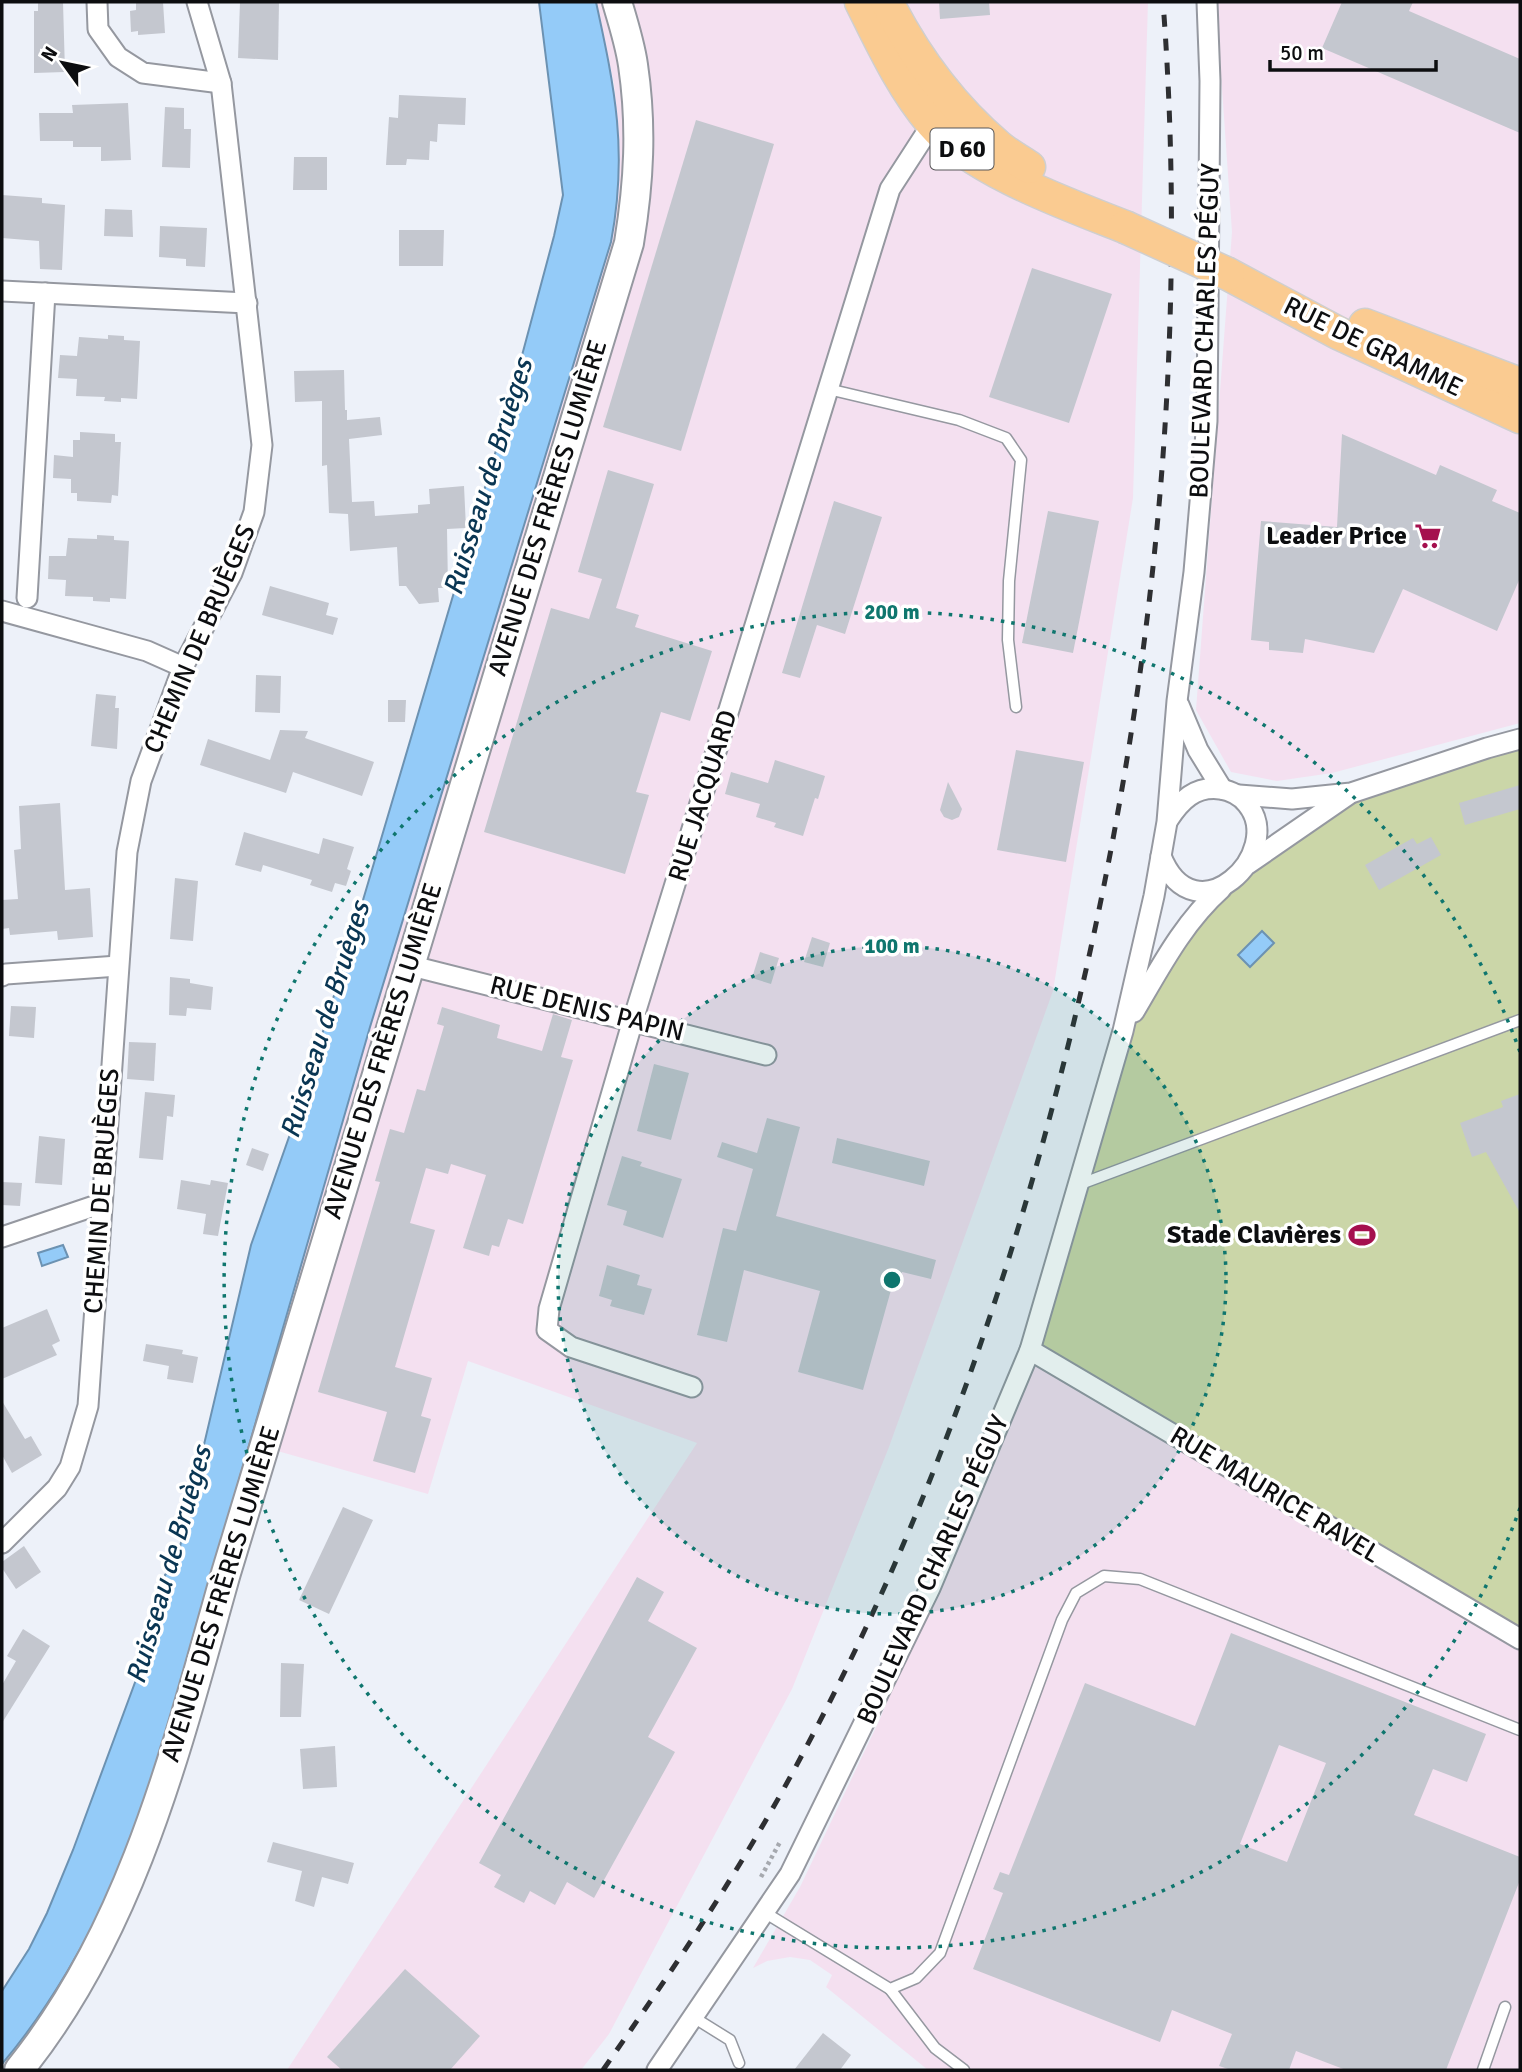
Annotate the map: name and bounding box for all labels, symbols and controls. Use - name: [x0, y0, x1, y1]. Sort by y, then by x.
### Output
- north arrow: [28, 28, 98, 98]
- scale bar: [1270, 28, 1436, 72]
- text: 50 m: [1280, 40, 1324, 66]
- text: N: [36, 42, 63, 66]
- road number: D 60: [930, 128, 993, 169]
- street label: BOULEVARD CHARLES PÉGUY: [1183, 163, 1227, 499]
- street label: RUE DE GRAMME: [1278, 290, 1468, 404]
- street label: AVENUE DES FRÈRES LUMIÈRE: [482, 336, 614, 680]
- water label: Ruisseau de Bruèges: [436, 352, 541, 599]
- street label: CHEMIN DE BRUÈGES: [137, 520, 263, 758]
- place label: Leader Price: [1266, 520, 1407, 552]
- supermarket icon: Leader Price: [1413, 521, 1443, 551]
- text: 200 m: [864, 599, 920, 625]
- street label: RUE JACQUARD: [662, 706, 744, 886]
- street label: AVENUE DES FRÈRES LUMIÈRE: [317, 879, 449, 1223]
- water label: Ruisseau de Bruèges: [273, 895, 378, 1142]
- text: 100 m: [864, 933, 920, 959]
- street label: RUE DENIS PAPIN: [486, 969, 688, 1049]
- street label: CHEMIN DE BRUÈGES: [77, 1067, 127, 1315]
- place label: Stade Clavières: [1167, 1219, 1341, 1251]
- sports icon: Stade Clavières: [1347, 1220, 1377, 1250]
- centre of rings: [880, 1268, 904, 1292]
- street label: BOULEVARD CHARLES PÉGUY: [850, 1410, 1016, 1730]
- street label: RUE MAURICE RAVEL: [1164, 1420, 1386, 1570]
- street label: AVENUE DES FRÈRES LUMIÈRE: [155, 1422, 287, 1766]
- water label: Ruisseau de Bruèges: [119, 1440, 220, 1688]

